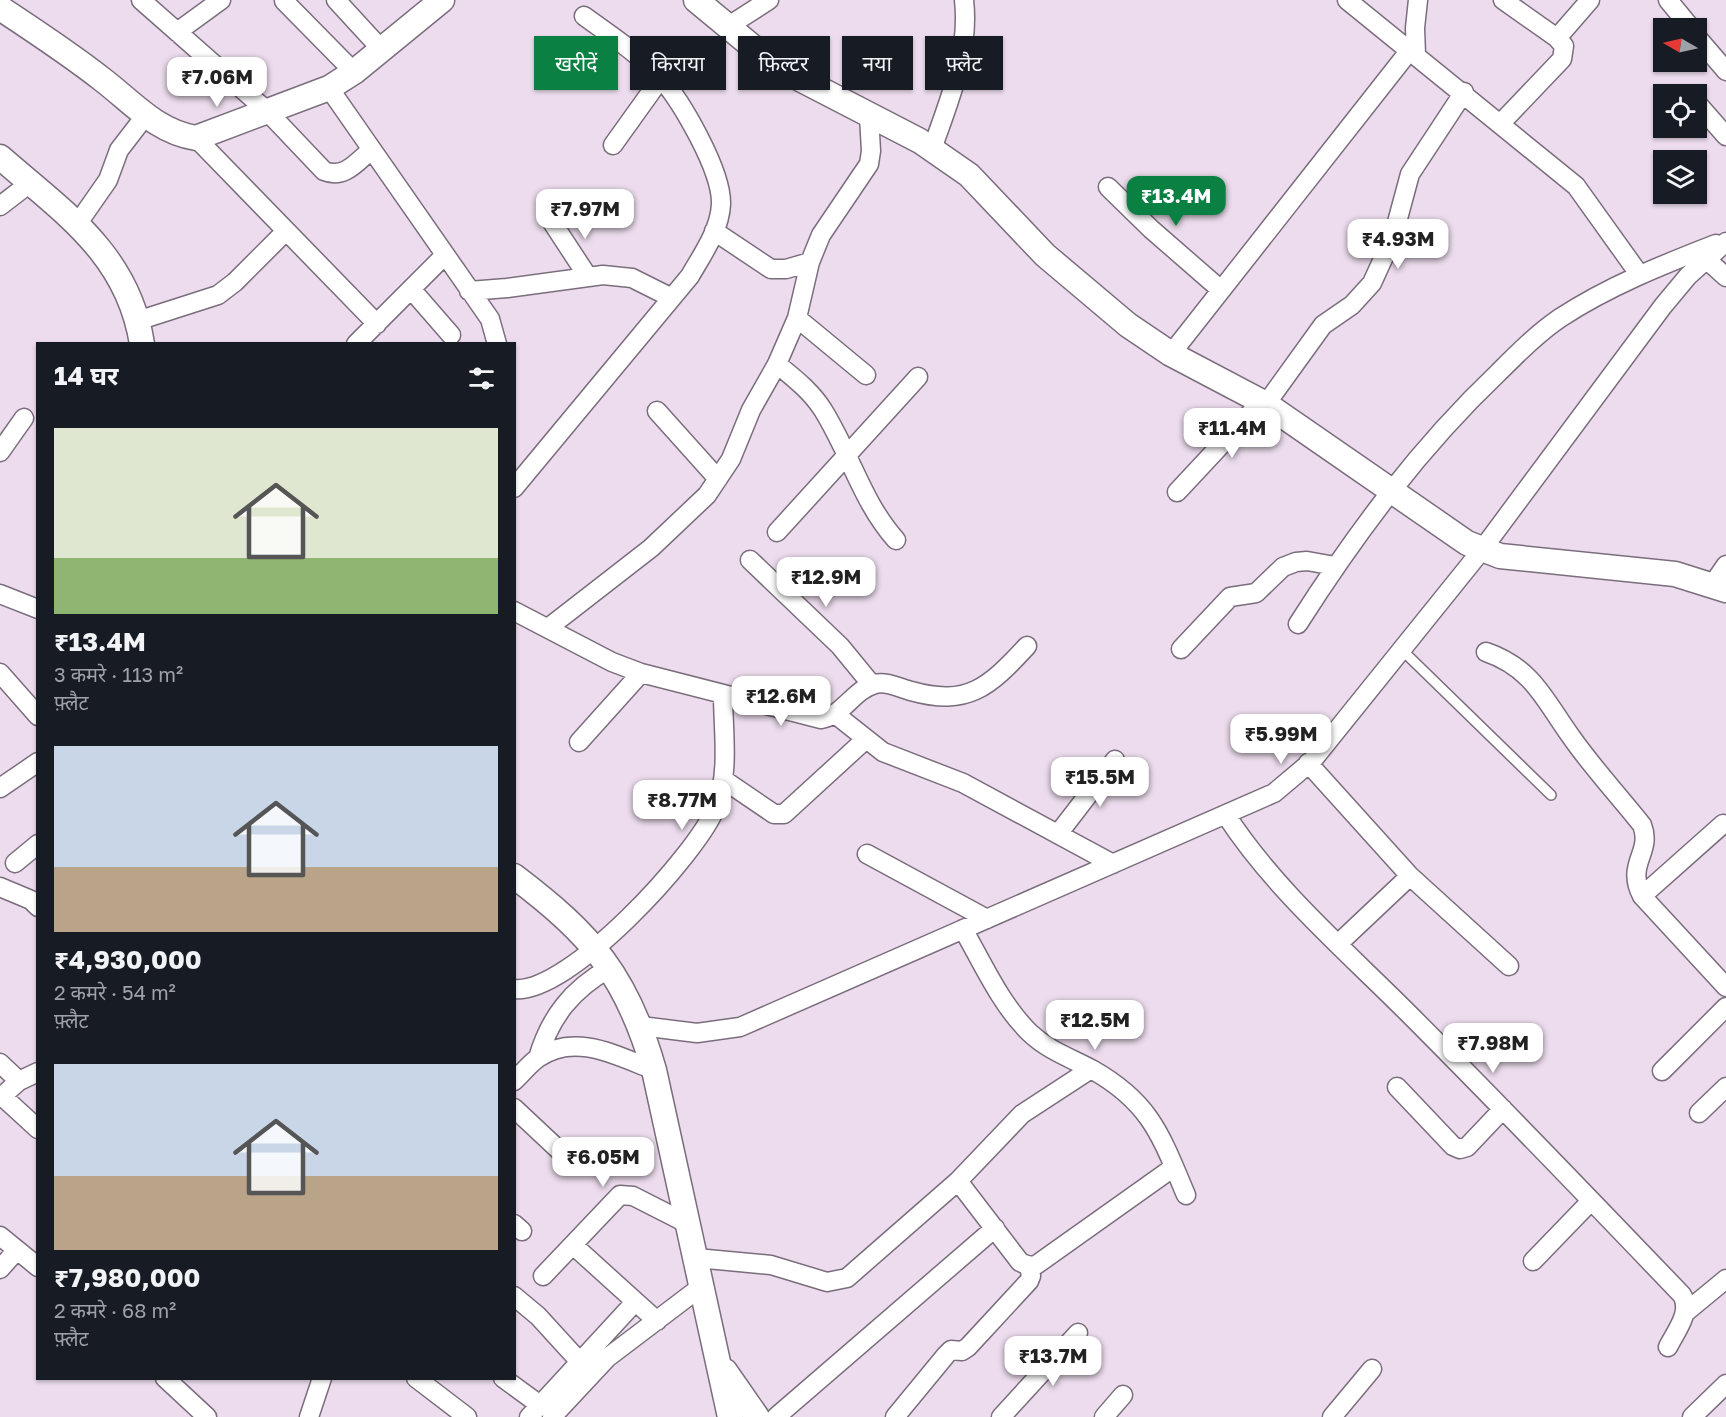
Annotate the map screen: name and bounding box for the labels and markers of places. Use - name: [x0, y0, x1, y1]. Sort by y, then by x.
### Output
- pin: ₹7.06M: [168, 57, 266, 108]
- pin: ₹13.4M: [1127, 176, 1225, 227]
- pin: ₹7.97M: [536, 189, 634, 240]
- pin: ₹4.93M: [1349, 219, 1447, 270]
- pin: ₹11.4M: [1183, 408, 1281, 459]
- pin: ₹12.9M: [777, 557, 875, 608]
- pin: ₹12.6M: [732, 676, 830, 727]
- pin: ₹5.99M: [1232, 714, 1330, 765]
- pin: ₹15.5M: [1051, 757, 1149, 808]
- pin: ₹8.77M: [633, 780, 731, 831]
- pin: ₹12.5M: [1046, 1000, 1144, 1051]
- pin: ₹7.98M: [1444, 1023, 1542, 1074]
- pin: ₹6.05M: [554, 1137, 652, 1188]
- pin: ₹13.7M: [1004, 1336, 1102, 1387]

